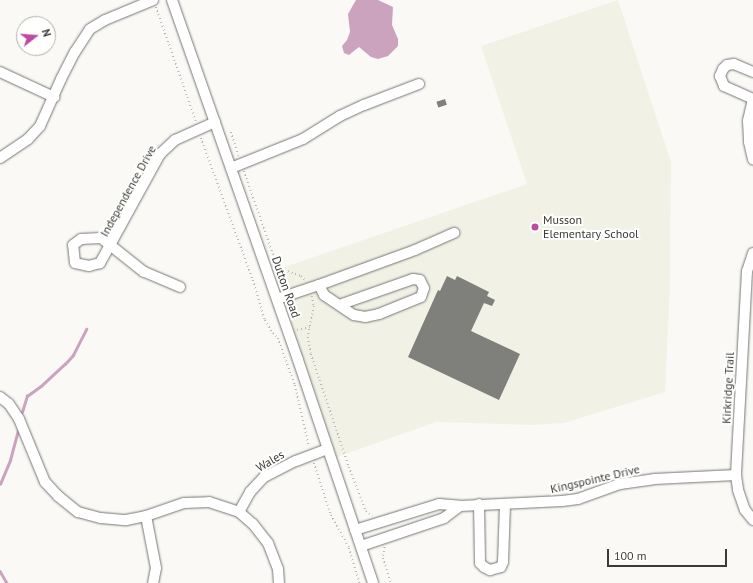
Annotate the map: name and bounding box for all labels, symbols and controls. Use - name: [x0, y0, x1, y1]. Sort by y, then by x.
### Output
- north arrow: [16, 16, 56, 56]
- text: N: [39, 27, 54, 38]
- street label: Independence Drive: [97, 143, 159, 239]
- place label: Musson Elementary School: [543, 213, 639, 241]
- marker: Musson Elementary School: [530, 222, 540, 232]
- street label: Dutton Road: [269, 254, 303, 320]
- street label: Kirkridge Trail: [719, 352, 737, 424]
- street label: Wales: [253, 447, 287, 475]
- street label: Kingspointe Drive: [549, 462, 641, 496]
- scale bar: [609, 541, 729, 567]
- text: 100 m: [614, 548, 647, 563]

